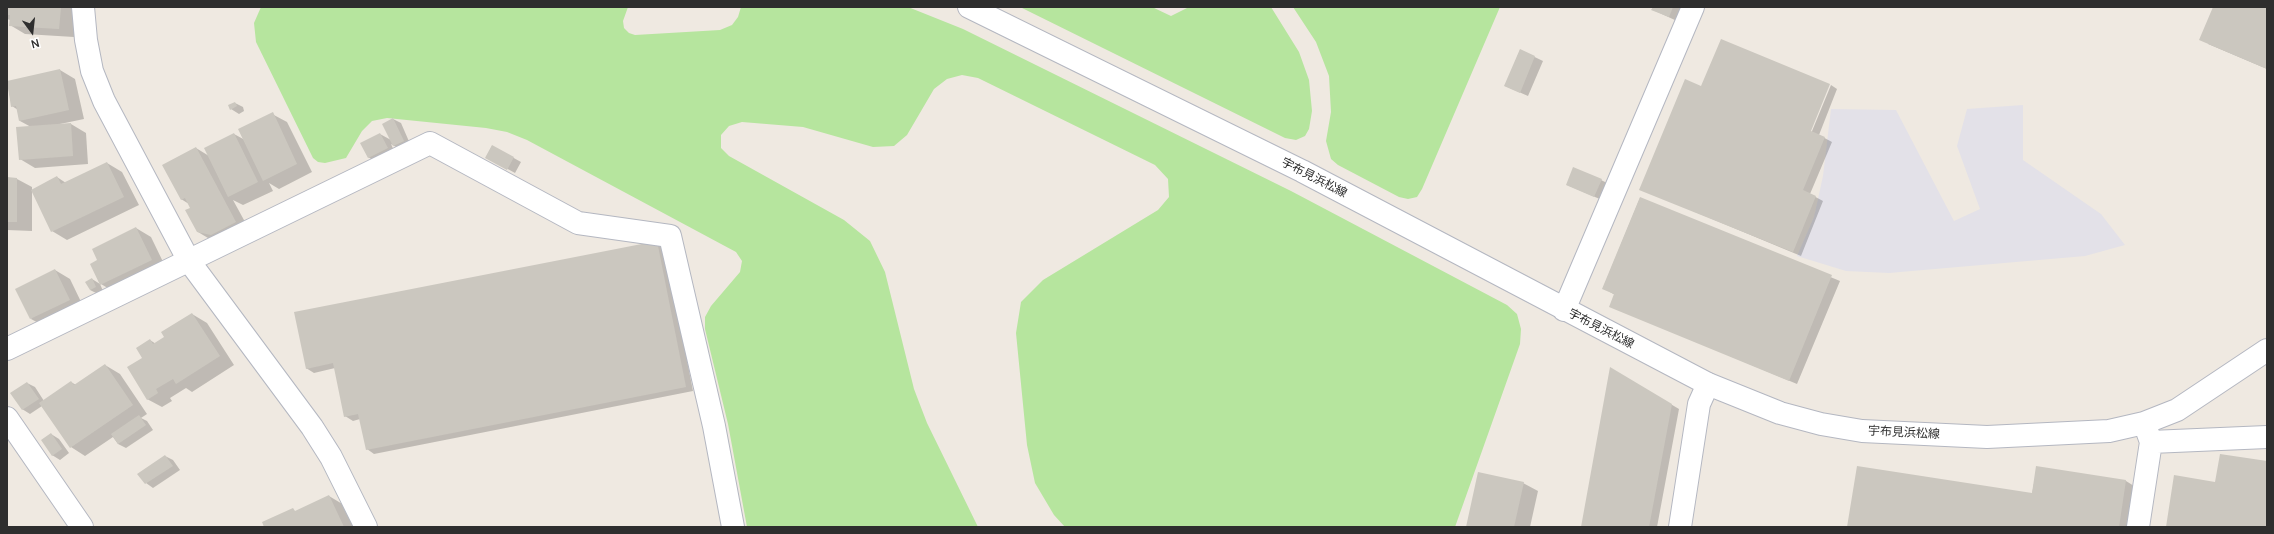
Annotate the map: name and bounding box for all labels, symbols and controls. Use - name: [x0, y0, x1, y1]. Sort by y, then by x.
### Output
- north arrow: [12, 12, 52, 52]
- text: N: [29, 36, 41, 52]
- street label: 宇布見浜松線: [1279, 155, 1349, 201]
- street label: 宇布見浜松線: [1566, 306, 1636, 352]
- street label: 宇布見浜松線: [1868, 424, 1940, 442]

